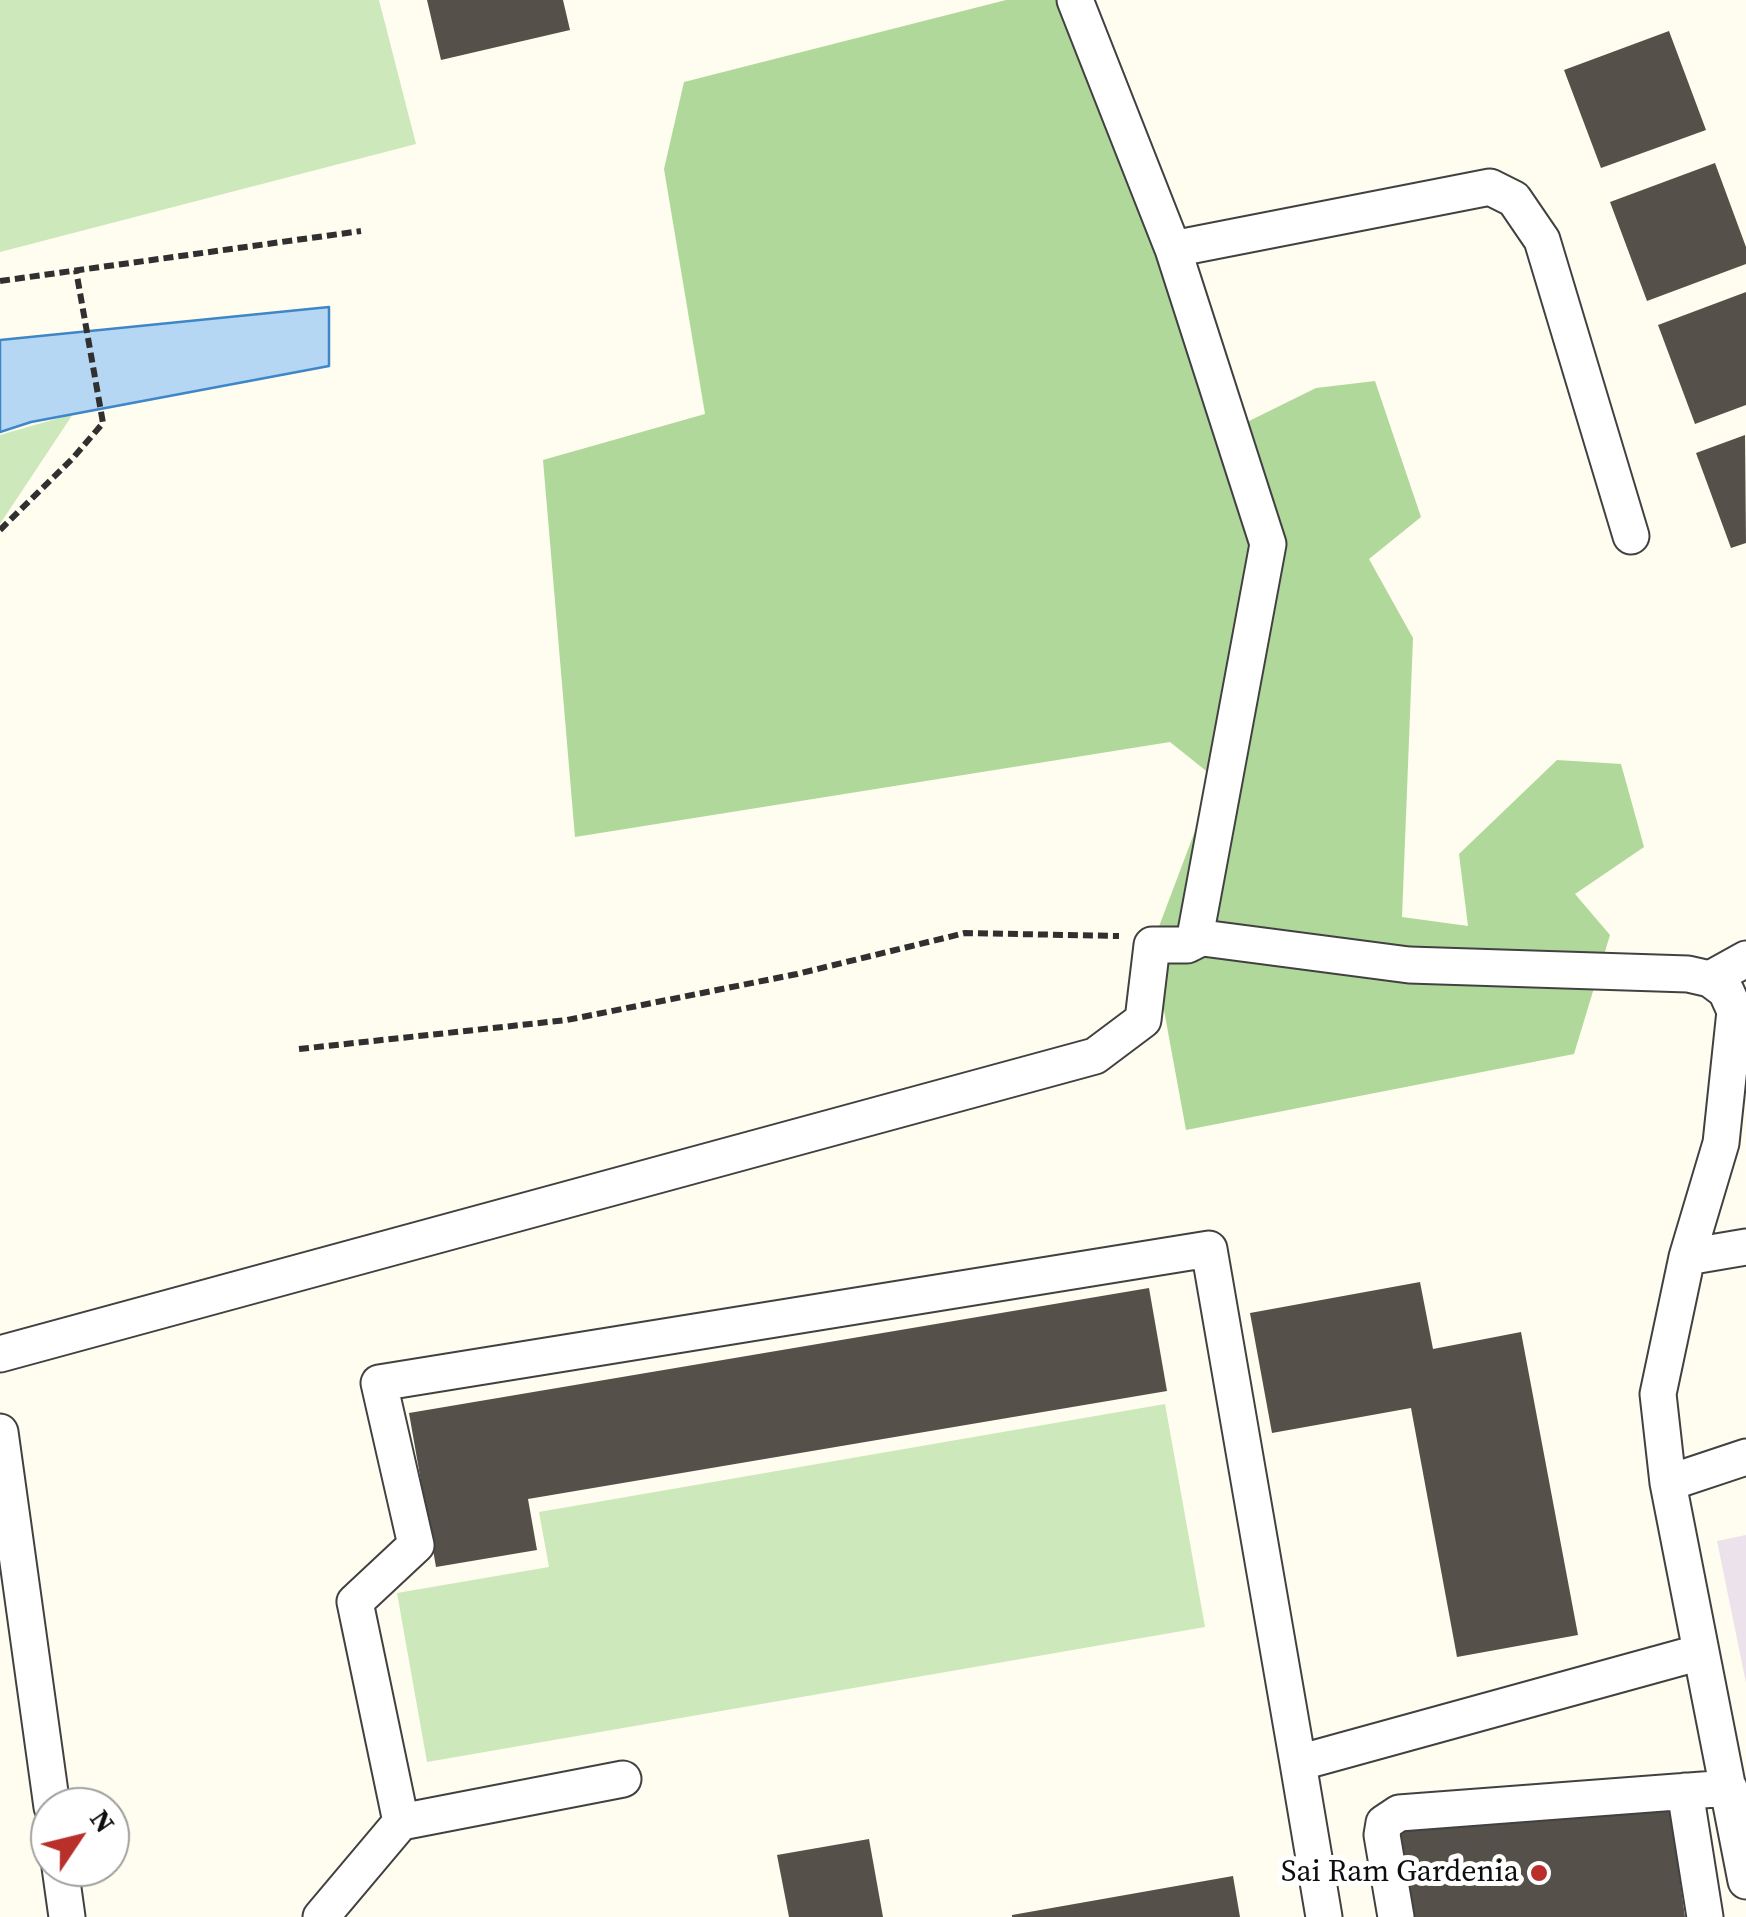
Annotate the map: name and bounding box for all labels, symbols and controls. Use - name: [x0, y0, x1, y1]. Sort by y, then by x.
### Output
- north arrow: [30, 1787, 130, 1887]
- text: N: [82, 1802, 124, 1840]
- place label: Sai Ram Gardenia: [1281, 1855, 1519, 1891]
- marker: Sai Ram Gardenia: [1528, 1862, 1550, 1884]

